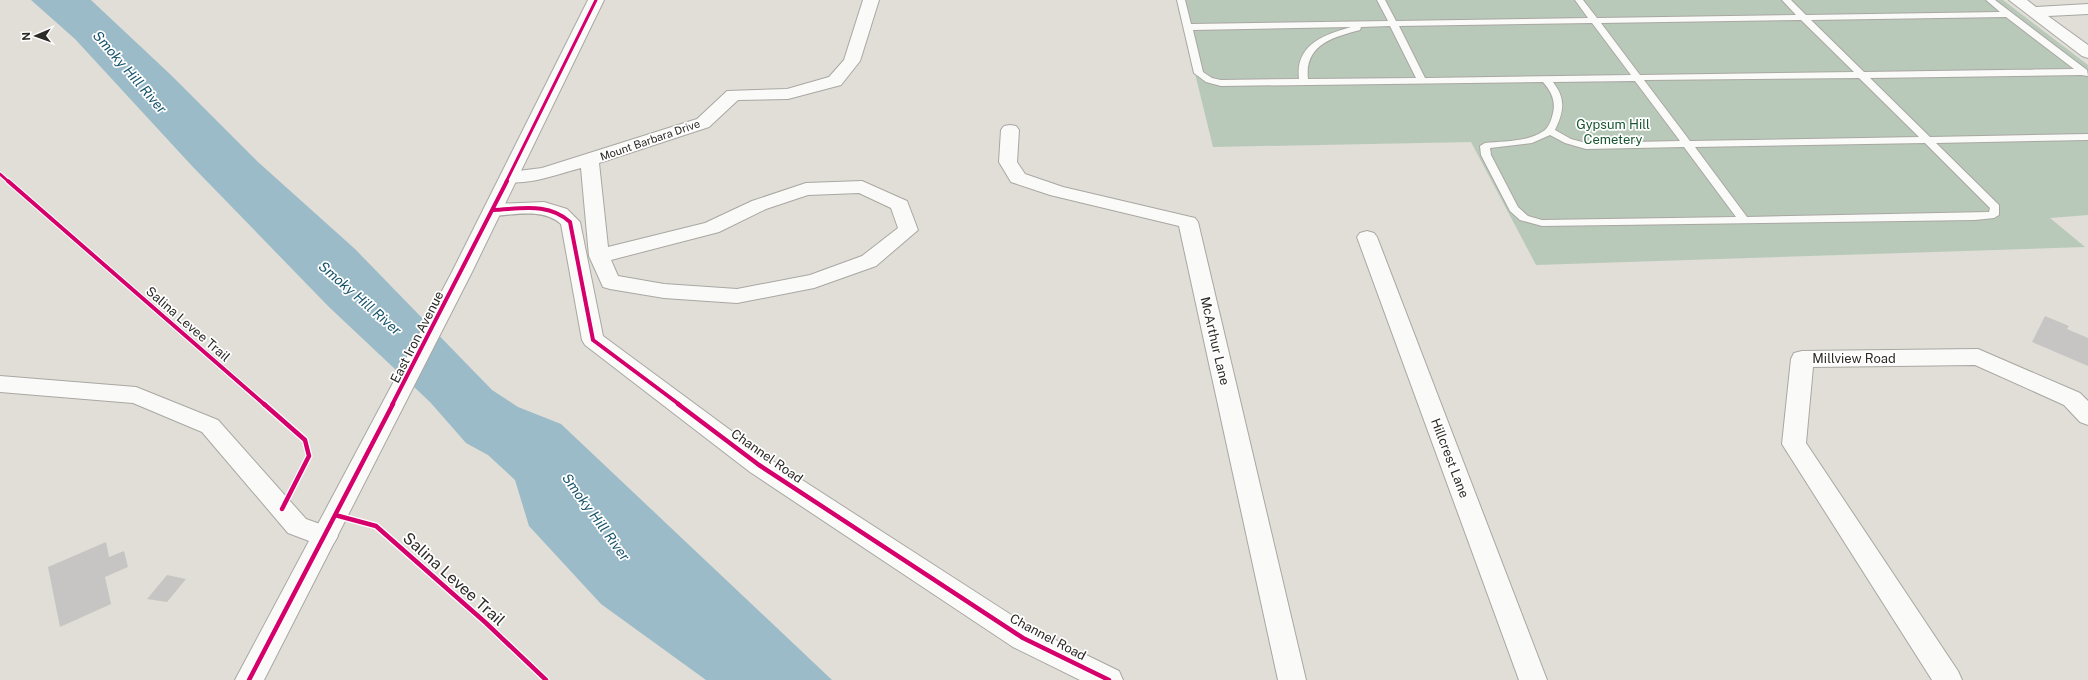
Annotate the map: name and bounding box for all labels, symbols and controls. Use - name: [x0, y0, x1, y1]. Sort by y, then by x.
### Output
- north arrow: [16, 16, 56, 56]
- water label: Smoky Hill River: [90, 28, 171, 117]
- text: N: [20, 32, 32, 41]
- street label: Mount Barbara Drive: [598, 117, 702, 163]
- park label: Gypsum Hill Cemetery: [1576, 117, 1650, 147]
- water label: Smoky Hill River: [316, 258, 405, 339]
- street label: Salina Levee Trail: [143, 284, 233, 365]
- street label: East Iron Avenue: [387, 289, 447, 385]
- street label: McArthur Lane: [1198, 295, 1232, 387]
- street label: Millview Road: [1812, 351, 1896, 366]
- street label: Hillcrest Lane: [1428, 416, 1472, 500]
- street label: Channel Road: [728, 426, 806, 486]
- water label: Smoky Hill River: [559, 470, 633, 564]
- street label: Salina Levee Trail: [399, 528, 509, 630]
- street label: Channel Road: [1007, 611, 1089, 663]

